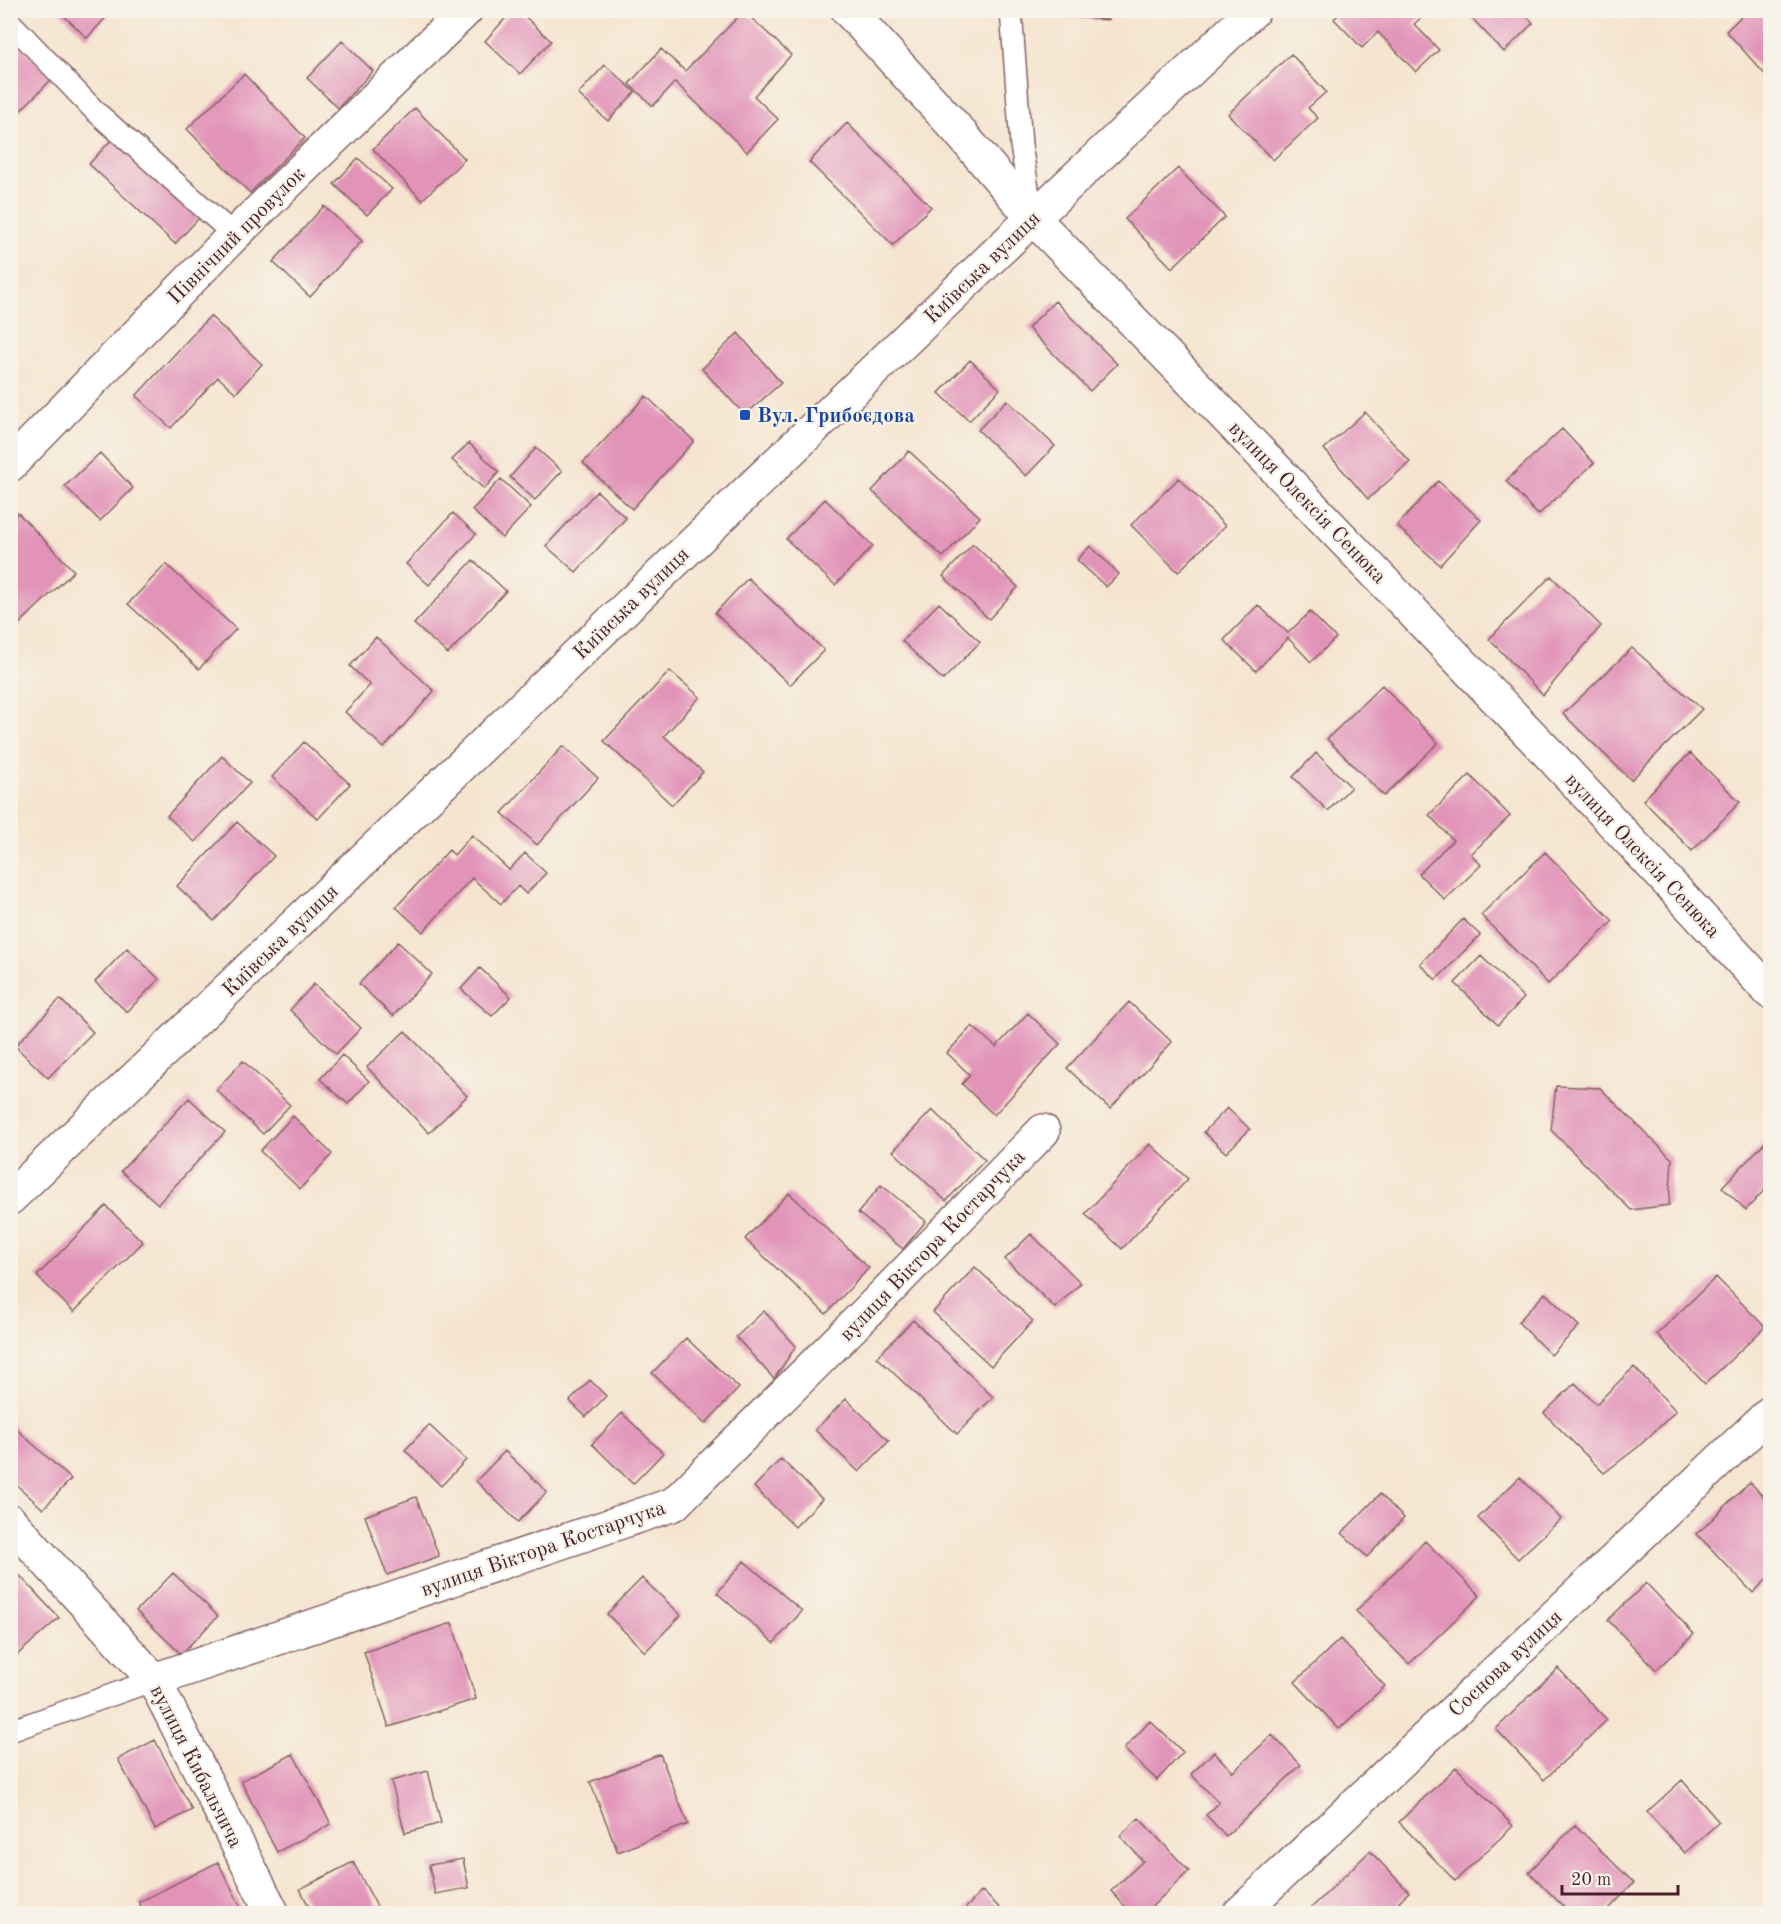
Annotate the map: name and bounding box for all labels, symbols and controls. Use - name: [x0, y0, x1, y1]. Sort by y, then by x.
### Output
- street label: Північний провулок: [164, 163, 310, 309]
- street label: Київська вулиця: [921, 208, 1045, 328]
- place label: Вул. Грибоєдова: [757, 406, 915, 427]
- marker: Вул. Грибоєдова: [738, 408, 752, 422]
- street label: вулиця Олексія Сенюка: [1224, 418, 1390, 588]
- street label: Київська вулиця: [570, 544, 694, 664]
- street label: вулиця Олексія Сенюка: [1560, 770, 1723, 942]
- street label: Київська вулиця: [219, 881, 343, 1001]
- street label: вулиця Віктора Костарчука: [836, 1146, 1030, 1346]
- street label: вулиця Віктора Костарчука: [419, 1498, 668, 1601]
- street label: Соснова вулиця: [1445, 1606, 1567, 1722]
- street label: вулиця Кибальчича: [146, 1682, 246, 1851]
- scale bar: [1562, 1858, 1678, 1896]
- text: 20 m: [1571, 1871, 1611, 1889]

